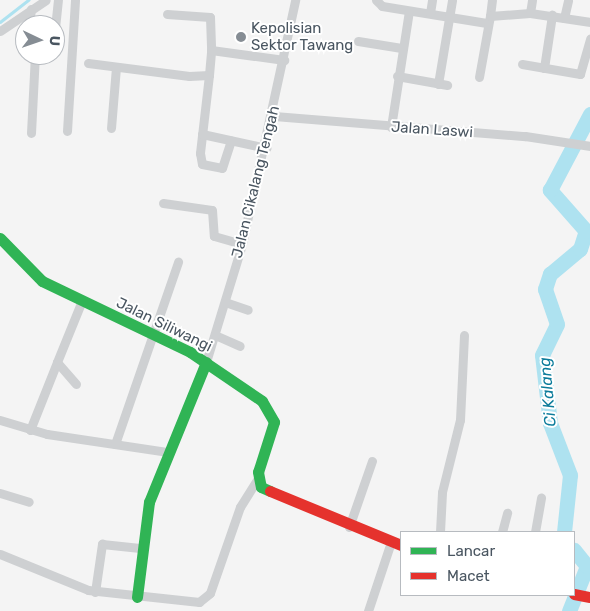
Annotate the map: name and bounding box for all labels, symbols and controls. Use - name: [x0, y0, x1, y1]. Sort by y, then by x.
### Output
- north arrow: [15, 15, 65, 65]
- place label: Kepolisian Sektor Tawang: [251, 19, 354, 54]
- marker: Kepolisian Sektor Tawang: [235, 31, 247, 43]
- text: U: [46, 35, 63, 46]
- street label: Jalan Cikalang Tengah: [228, 104, 284, 260]
- street label: Jalan Laswi: [390, 118, 474, 142]
- street label: Jalan Siliwangi: [113, 294, 215, 356]
- water label: Ci Kalang: [535, 356, 561, 428]
- legend: [400, 531, 575, 596]
- text: Lancar: [447, 542, 495, 560]
- text: Macet: [447, 567, 490, 585]

